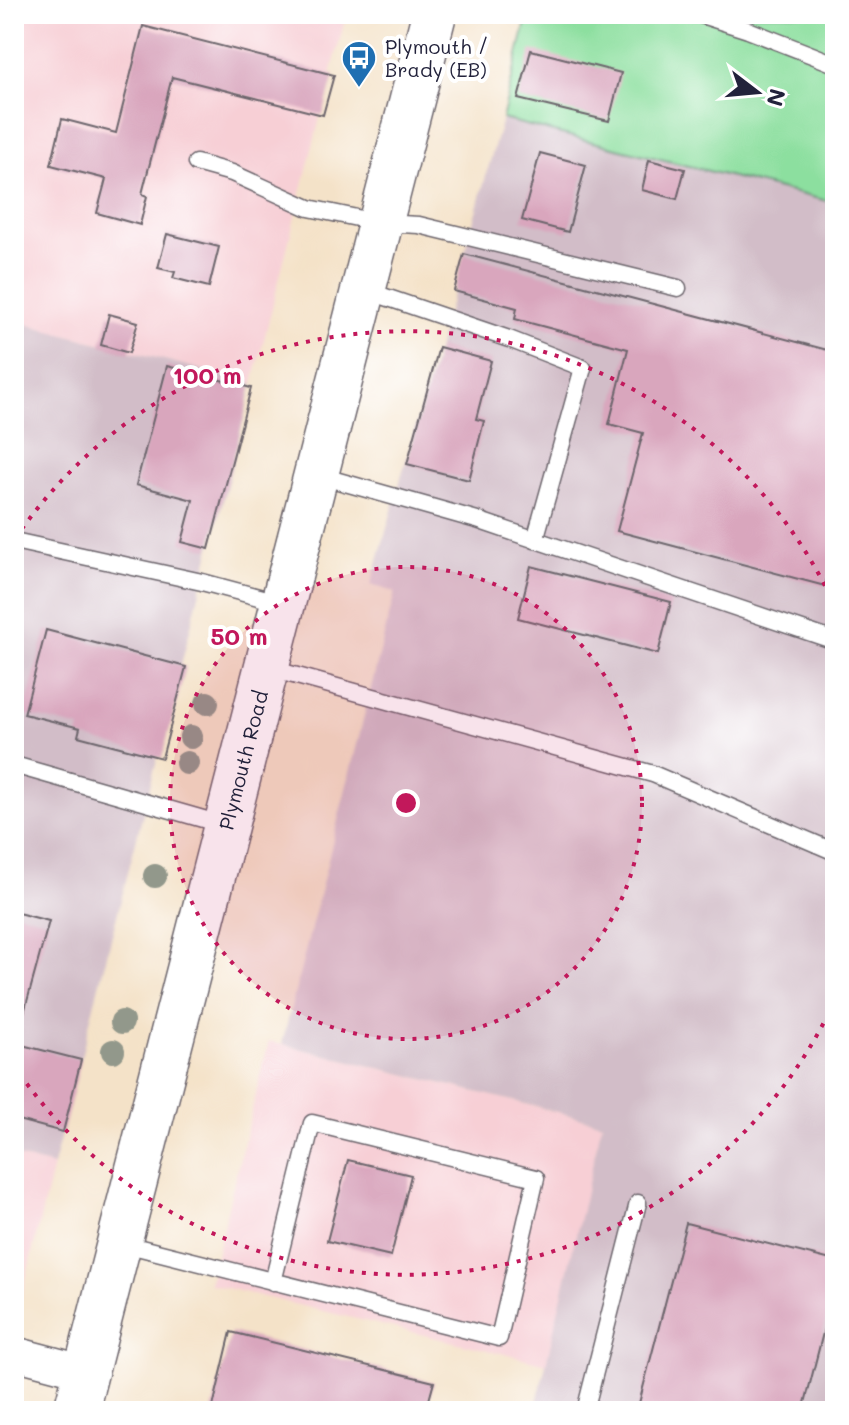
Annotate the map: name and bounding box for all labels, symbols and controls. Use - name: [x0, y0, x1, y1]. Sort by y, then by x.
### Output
- place label: Plymouth / Brady (EB): [385, 33, 488, 82]
- bus stop icon: Plymouth / Brady (EB): [340, 39, 378, 89]
- north arrow: [717, 52, 797, 132]
- text: N: [760, 86, 793, 110]
- text: 100 m: [172, 359, 242, 390]
- text: 50 m: [210, 620, 268, 651]
- street label: Plymouth Road: [212, 688, 273, 832]
- centre of rings: [392, 789, 420, 817]

